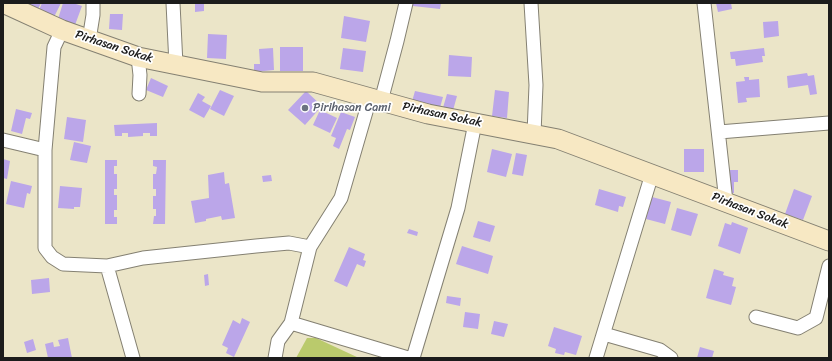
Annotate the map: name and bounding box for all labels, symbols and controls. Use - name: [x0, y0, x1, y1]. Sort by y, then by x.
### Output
- street label: Pirhasan Sokak: [73, 28, 155, 66]
- street label: Pirhasan Sokak: [401, 100, 483, 130]
- place label: Pirihasan Cami: [313, 101, 391, 115]
- marker: Pirihasan Cami: [300, 103, 310, 113]
- street label: Pirhasan Sokak: [710, 190, 790, 232]

